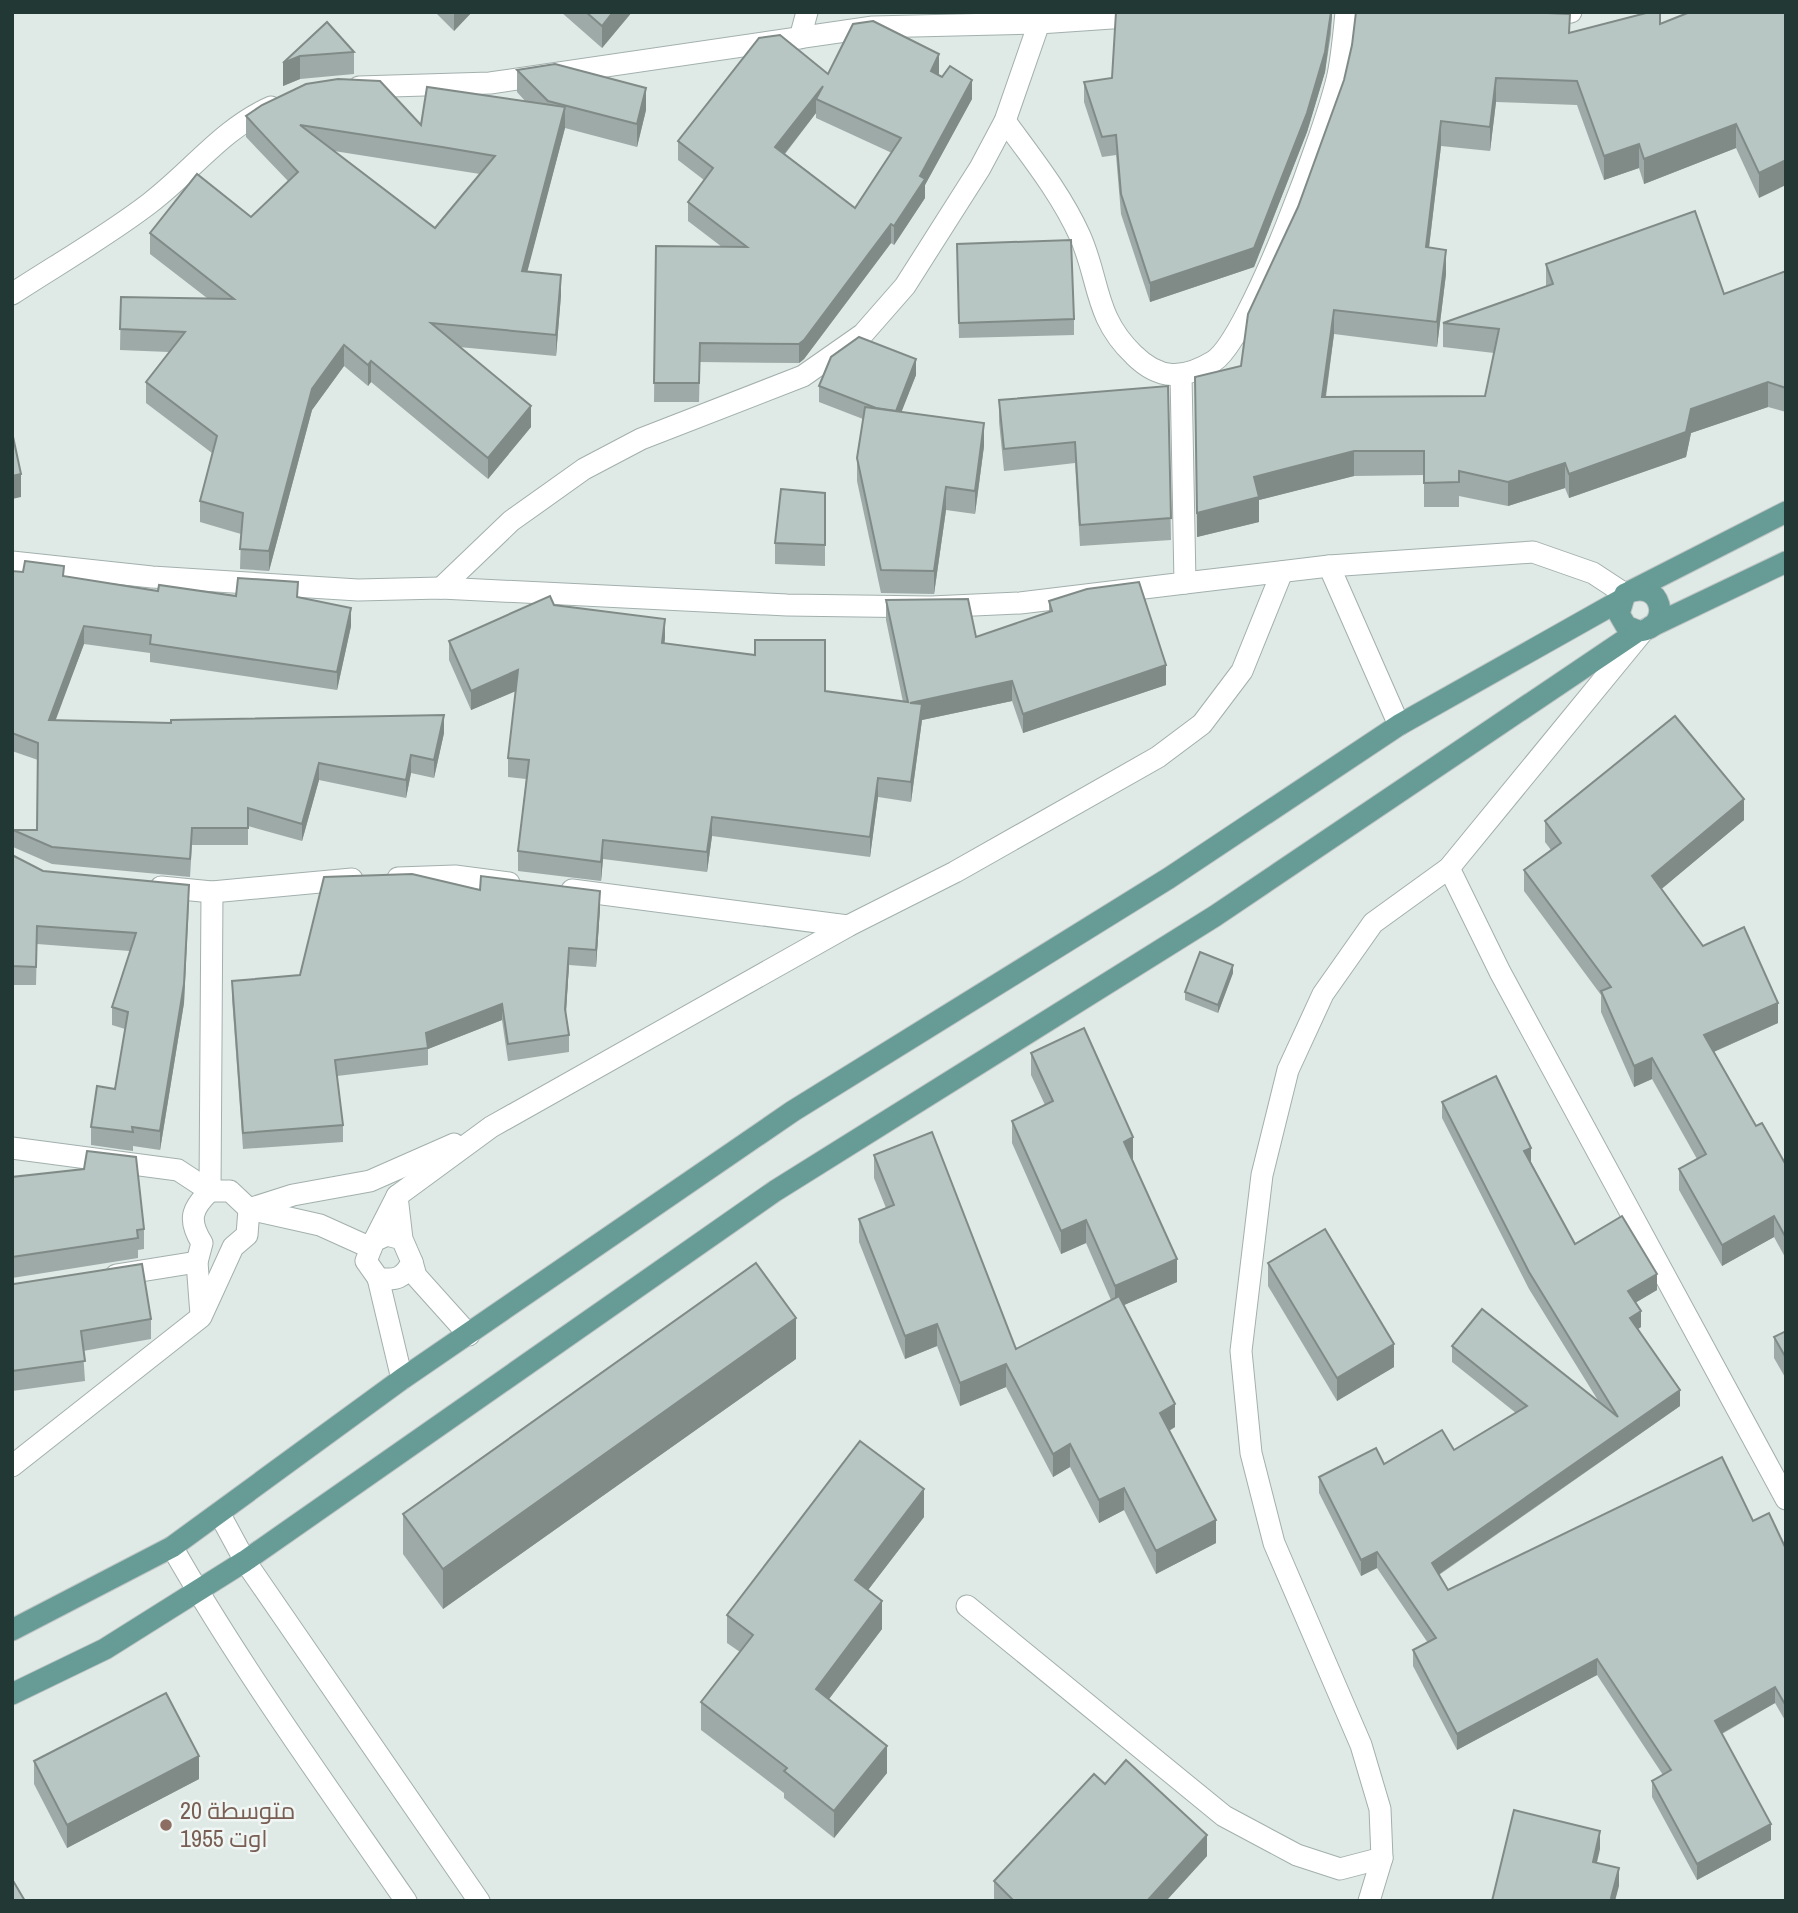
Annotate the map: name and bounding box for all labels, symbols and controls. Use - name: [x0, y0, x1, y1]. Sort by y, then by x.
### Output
- place label: متوسطة 20 اوت 1955: [180, 1794, 295, 1854]
- marker: متوسطة 20 اوت 1955: [158, 1817, 174, 1833]

